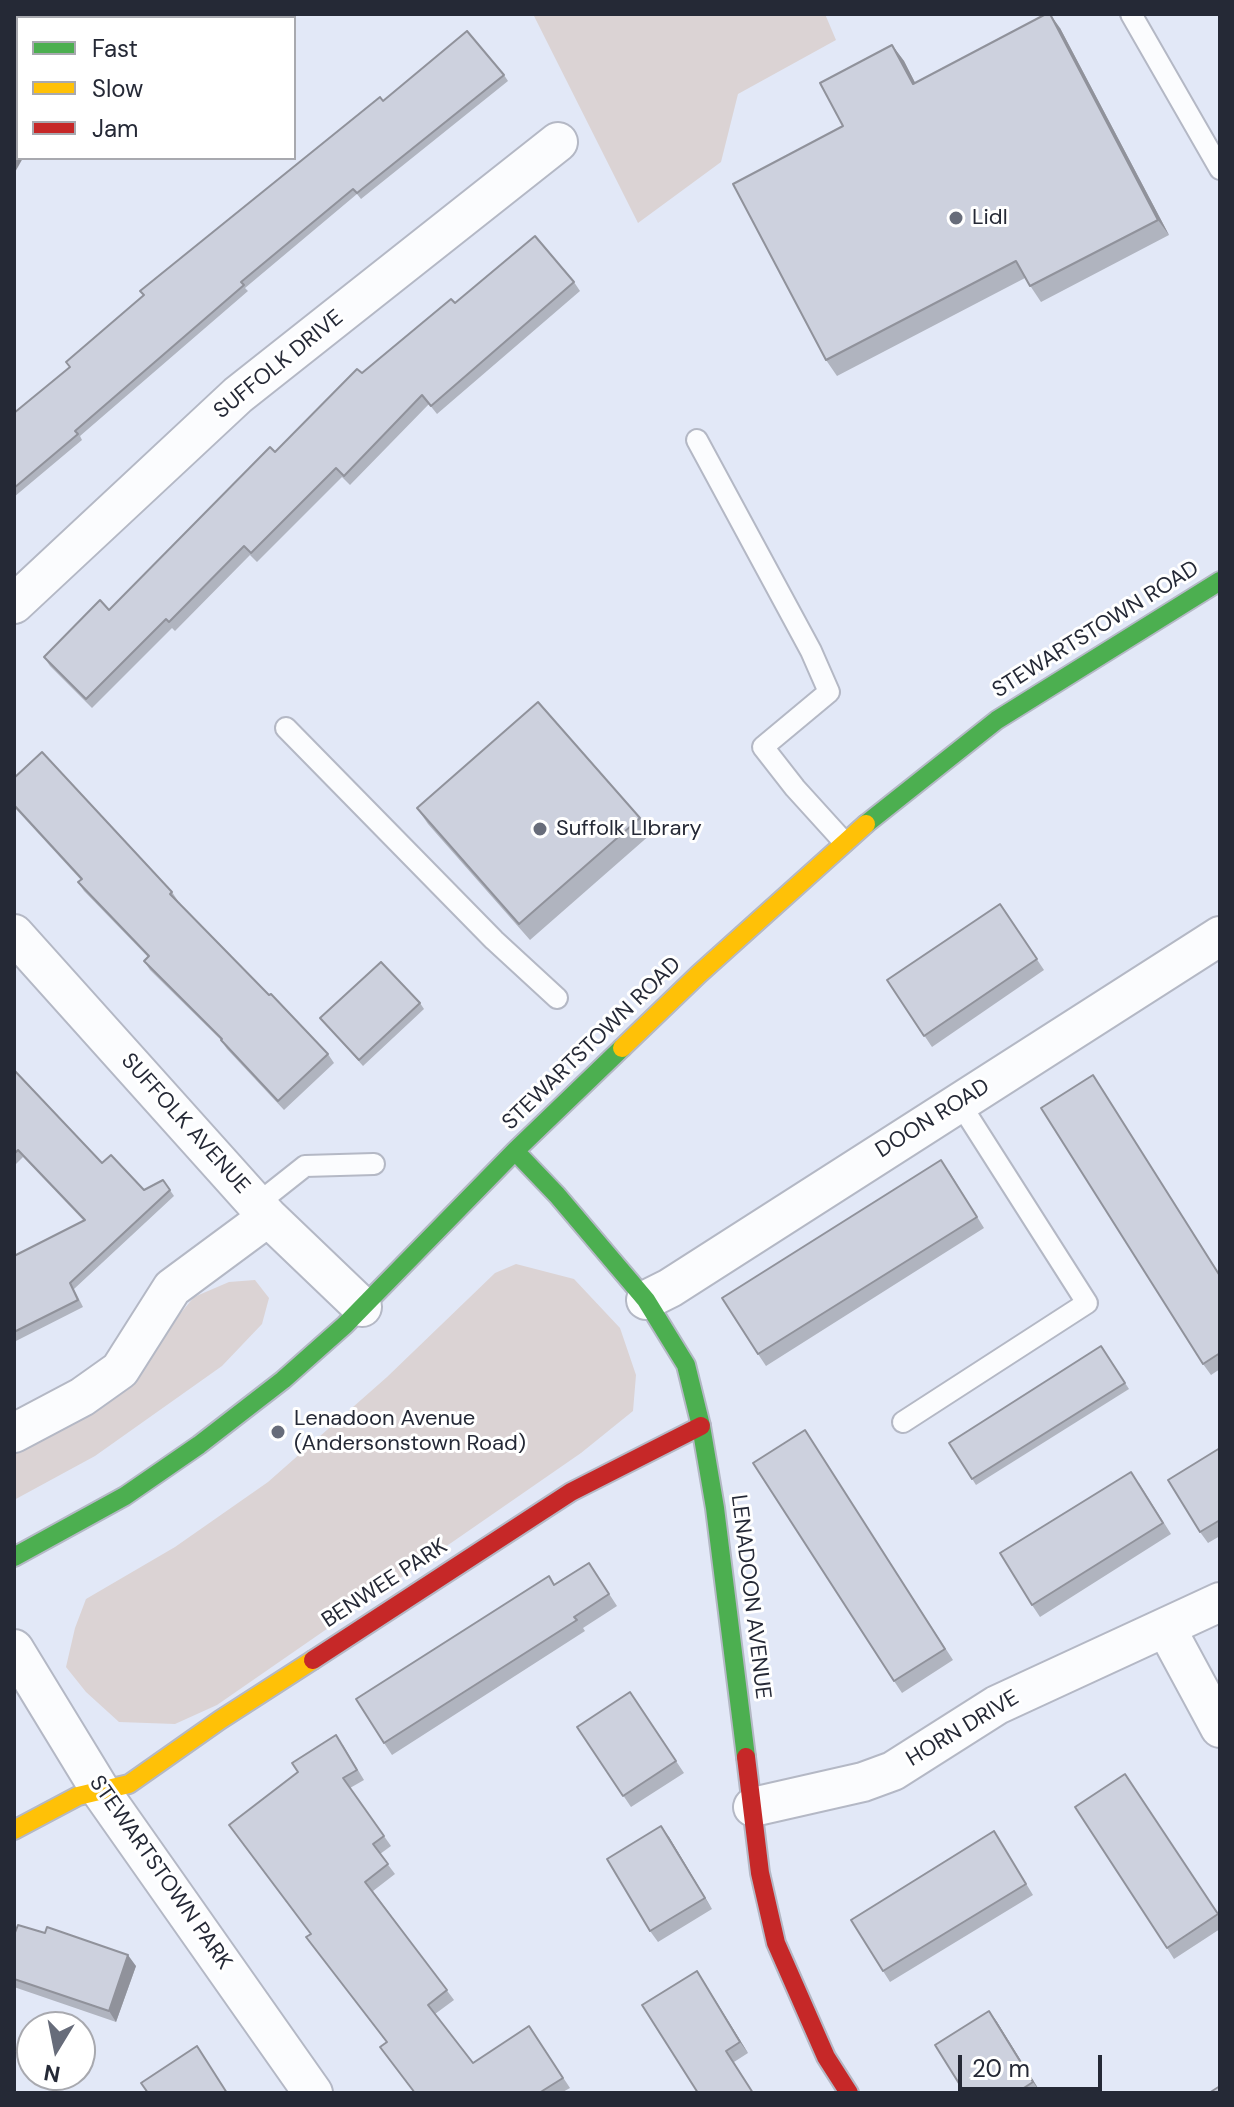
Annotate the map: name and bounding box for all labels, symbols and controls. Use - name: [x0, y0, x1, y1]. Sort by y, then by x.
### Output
- legend: [16, 16, 296, 160]
- text: Fast: [92, 33, 138, 64]
- text: Slow: [92, 73, 143, 104]
- text: Jam: [92, 113, 138, 144]
- place label: Lidl: [972, 205, 1008, 231]
- marker: Lidl: [947, 209, 965, 227]
- street label: SUFFOLK DRIVE: [209, 305, 349, 425]
- street label: STEWARTSTOWN ROAD: [988, 556, 1204, 704]
- place label: Suffolk LIbrary: [556, 816, 702, 842]
- marker: Suffolk LIbrary: [531, 820, 549, 838]
- street label: STEWARTSTOWN ROAD: [497, 952, 687, 1136]
- street label: SUFFOLK AVENUE: [115, 1048, 255, 1200]
- street label: DOON ROAD: [871, 1074, 995, 1164]
- place label: Lenadoon Avenue (Andersonstown Road): [294, 1406, 526, 1458]
- marker: Lenadoon Avenue (Andersonstown Road): [269, 1423, 287, 1441]
- street label: LENADOON AVENUE: [724, 1493, 776, 1701]
- street label: BENWEE PARK: [317, 1534, 453, 1634]
- street label: HORN DRIVE: [902, 1685, 1024, 1773]
- street label: STEWARTSTOWN PARK: [83, 1771, 237, 1975]
- north arrow: [16, 2011, 96, 2091]
- scale bar: [962, 2039, 1106, 2089]
- text: 20 m: [972, 2053, 1030, 2084]
- text: N: [42, 2057, 63, 2089]

